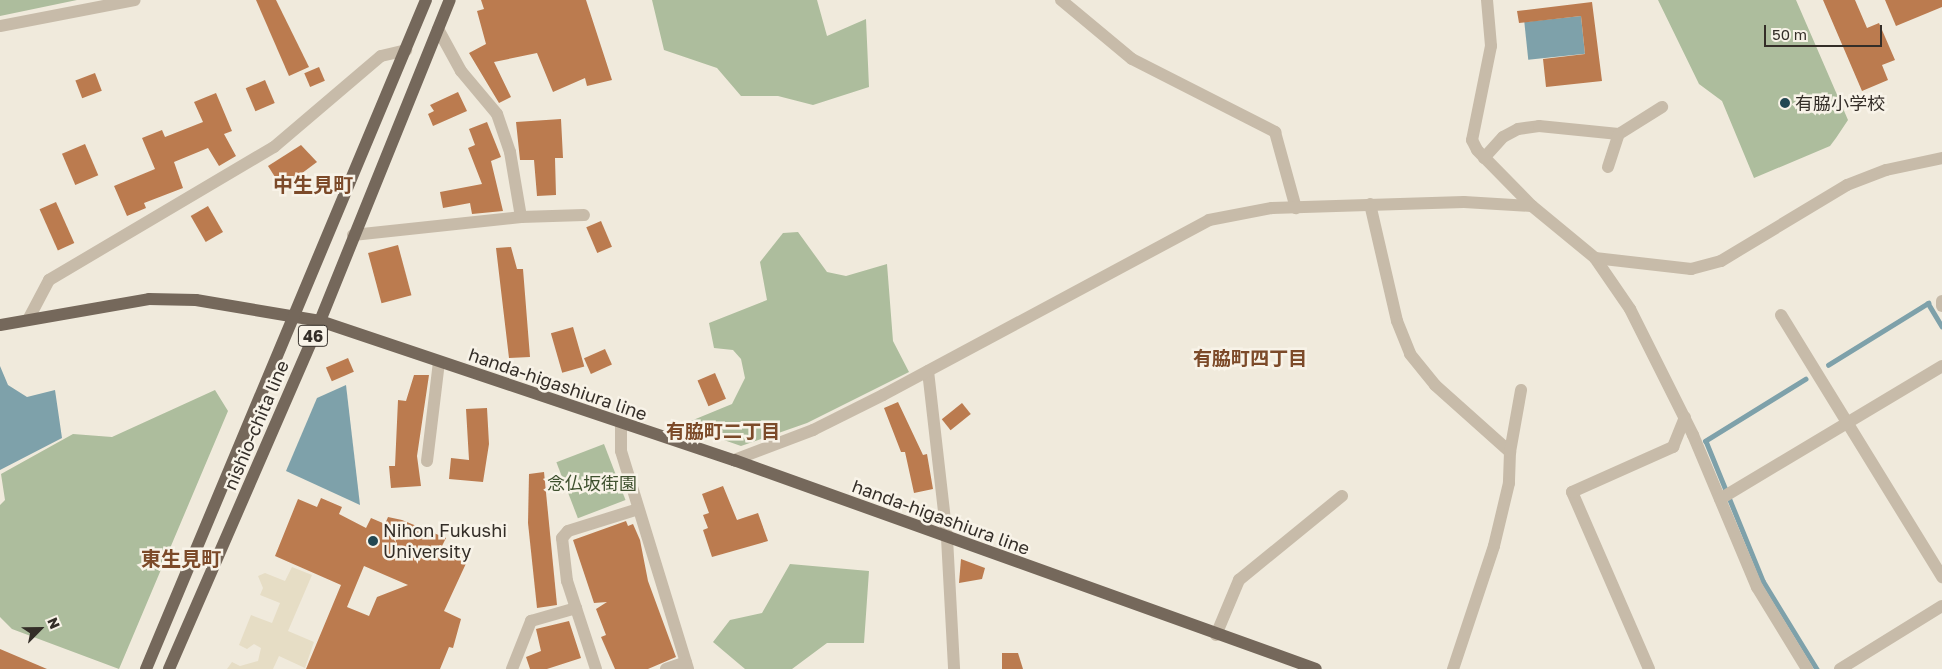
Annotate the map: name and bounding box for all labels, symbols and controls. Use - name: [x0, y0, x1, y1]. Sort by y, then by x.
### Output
- scale bar: [1767, 15, 1884, 47]
- text: 50 m: [1772, 25, 1807, 43]
- place label: 有脇小学校: [1795, 92, 1885, 114]
- marker: 有脇小学校: [1779, 97, 1791, 109]
- district label: 中生見町: [273, 172, 353, 196]
- road number: 46: [297, 322, 329, 350]
- street label: handa-higashiura line: [466, 343, 650, 425]
- district label: 有脇町四丁目: [1193, 347, 1307, 369]
- street label: nishio-chita line: [219, 357, 293, 493]
- district label: 有脇町二丁目: [666, 420, 780, 442]
- park label: 念仏坂街園: [547, 472, 637, 494]
- street label: handa-higashiura line: [849, 475, 1033, 559]
- place label: Nihon Fukushi University: [383, 520, 507, 562]
- marker: Nihon Fukushi University: [367, 535, 379, 547]
- district label: 東生見町: [141, 546, 221, 570]
- north arrow: [15, 604, 65, 654]
- text: N: [44, 615, 64, 631]

